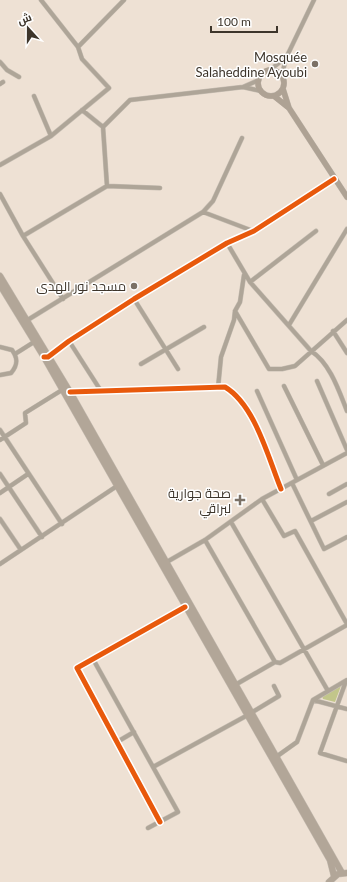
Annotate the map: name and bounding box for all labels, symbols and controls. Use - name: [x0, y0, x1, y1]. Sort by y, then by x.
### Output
- north arrow: [8, 8, 48, 48]
- scale bar: [211, 8, 277, 34]
- text: ش: [15, 10, 34, 28]
- text: 100 m: [217, 14, 251, 29]
- place label: Mosquée Salaheddine Ayoubi: [195, 49, 307, 80]
- marker: Mosquée Salaheddine Ayoubi: [310, 59, 320, 69]
- place label: مسجد نور الهدى: [36, 278, 126, 294]
- marker: مسجد نور الهدى: [129, 281, 139, 291]
- place label: صحة جوارية لبراقي: [168, 485, 231, 519]
- marker: صحة جوارية لبراقي: [234, 494, 246, 506]

